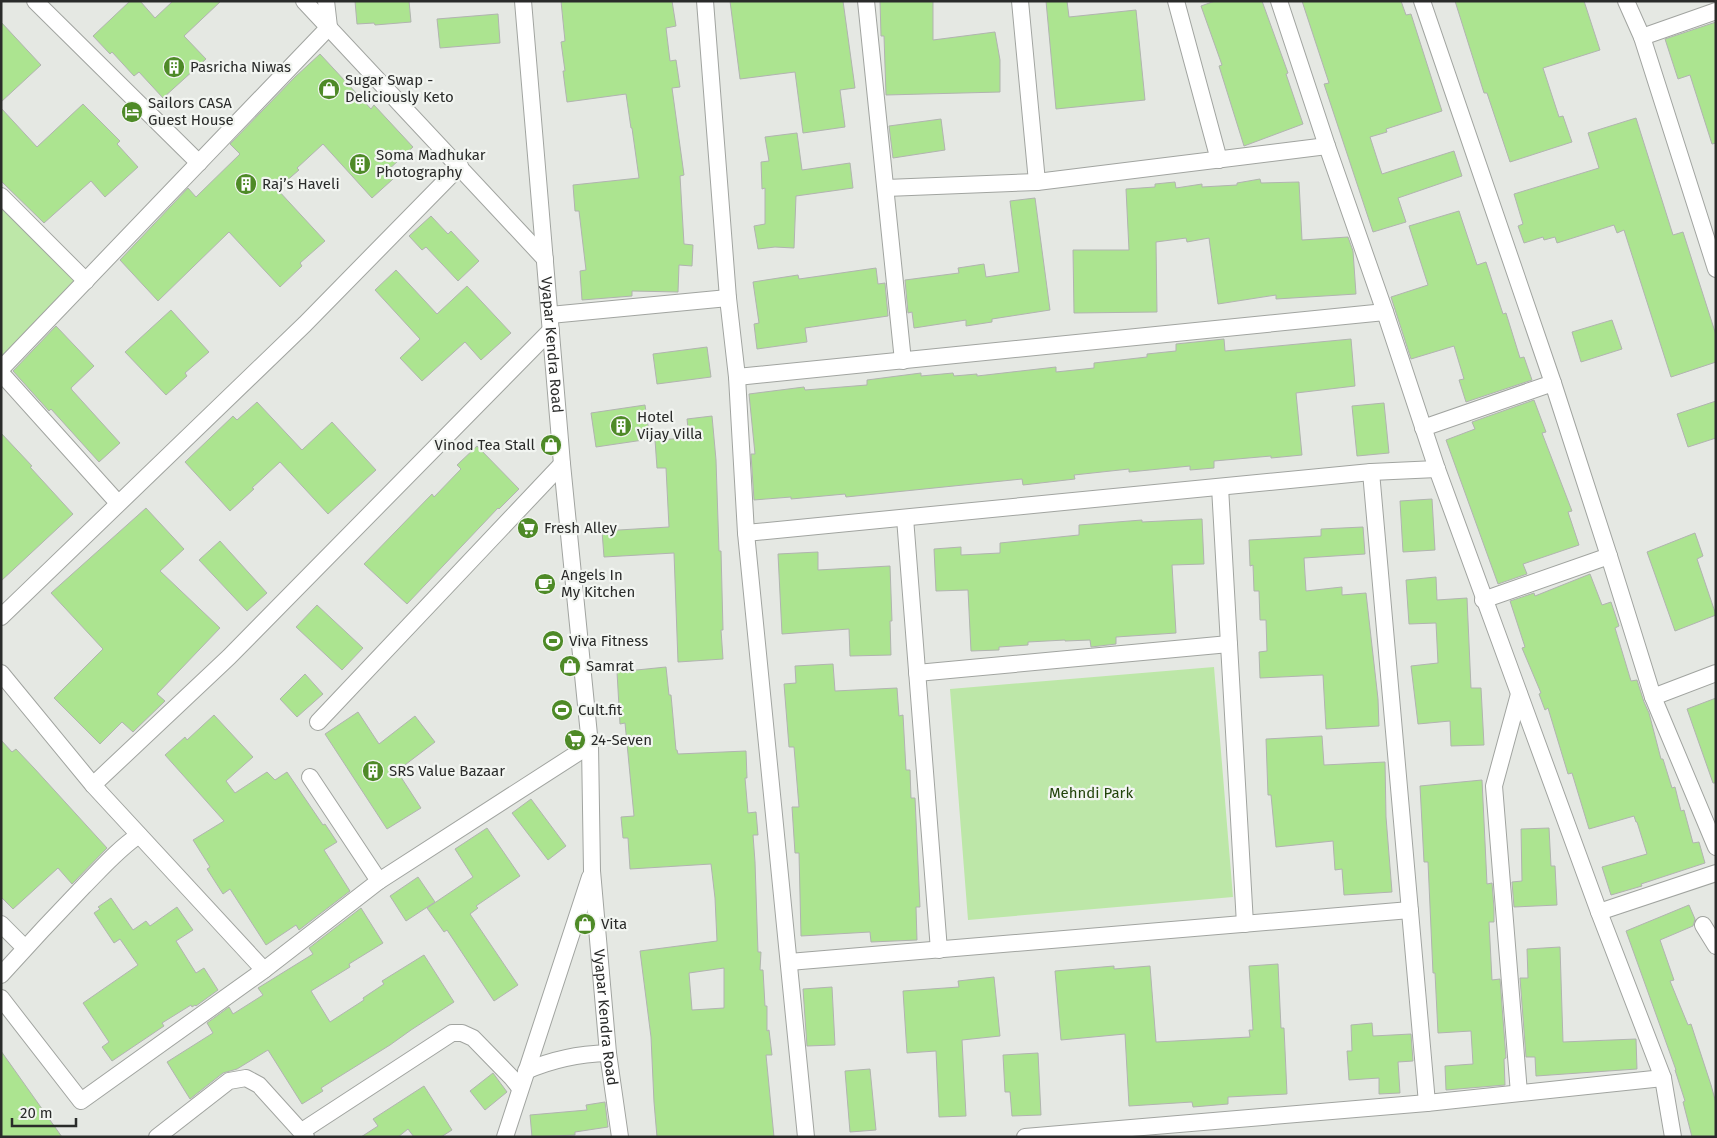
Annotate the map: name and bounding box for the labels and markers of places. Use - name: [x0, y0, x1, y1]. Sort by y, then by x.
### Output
- building icon: Pasricha Niwas: [162, 55, 186, 79]
- place label: Pasricha Niwas: [190, 58, 291, 76]
- place label: Sugar Swap - Deliciously Keto: [345, 71, 454, 106]
- shop icon: Sugar Swap - Deliciously Keto: [317, 77, 341, 101]
- place label: Sailors CASA Guest House: [148, 94, 234, 129]
- hotel icon: Sailors CASA Guest House: [120, 100, 144, 124]
- place label: Soma Madhukar Photography: [376, 146, 486, 181]
- building icon: Soma Madhukar Photography: [348, 152, 372, 176]
- building icon: Raj’s Haveli: [234, 172, 258, 196]
- place label: Raj’s Haveli: [262, 175, 340, 193]
- place label: Hotel Vijay Villa: [637, 408, 703, 443]
- building icon: Hotel Vijay Villa: [609, 414, 633, 438]
- shop icon: Vinod Tea Stall: [539, 433, 563, 457]
- place label: Vinod Tea Stall: [435, 436, 536, 454]
- supermarket icon: Fresh Alley: [516, 516, 540, 540]
- place label: Fresh Alley: [544, 519, 618, 537]
- place label: Angels In My Kitchen: [561, 566, 635, 601]
- cafe icon: Angels In My Kitchen: [533, 572, 557, 596]
- sports icon: Viva Fitness: [541, 629, 565, 653]
- place label: Viva Fitness: [569, 632, 648, 650]
- shop icon: Samrat: [558, 654, 582, 678]
- place label: Samrat: [586, 657, 635, 675]
- sports icon: Cult.fit: [550, 698, 574, 722]
- place label: Cult.fit: [578, 701, 623, 719]
- supermarket icon: 24-Seven: [563, 728, 587, 752]
- place label: 24-Seven: [591, 731, 652, 749]
- building icon: SRS Value Bazaar: [361, 759, 385, 783]
- place label: SRS Value Bazaar: [389, 762, 505, 780]
- shop icon: Vita: [573, 912, 597, 936]
- place label: Vita: [601, 915, 627, 933]

